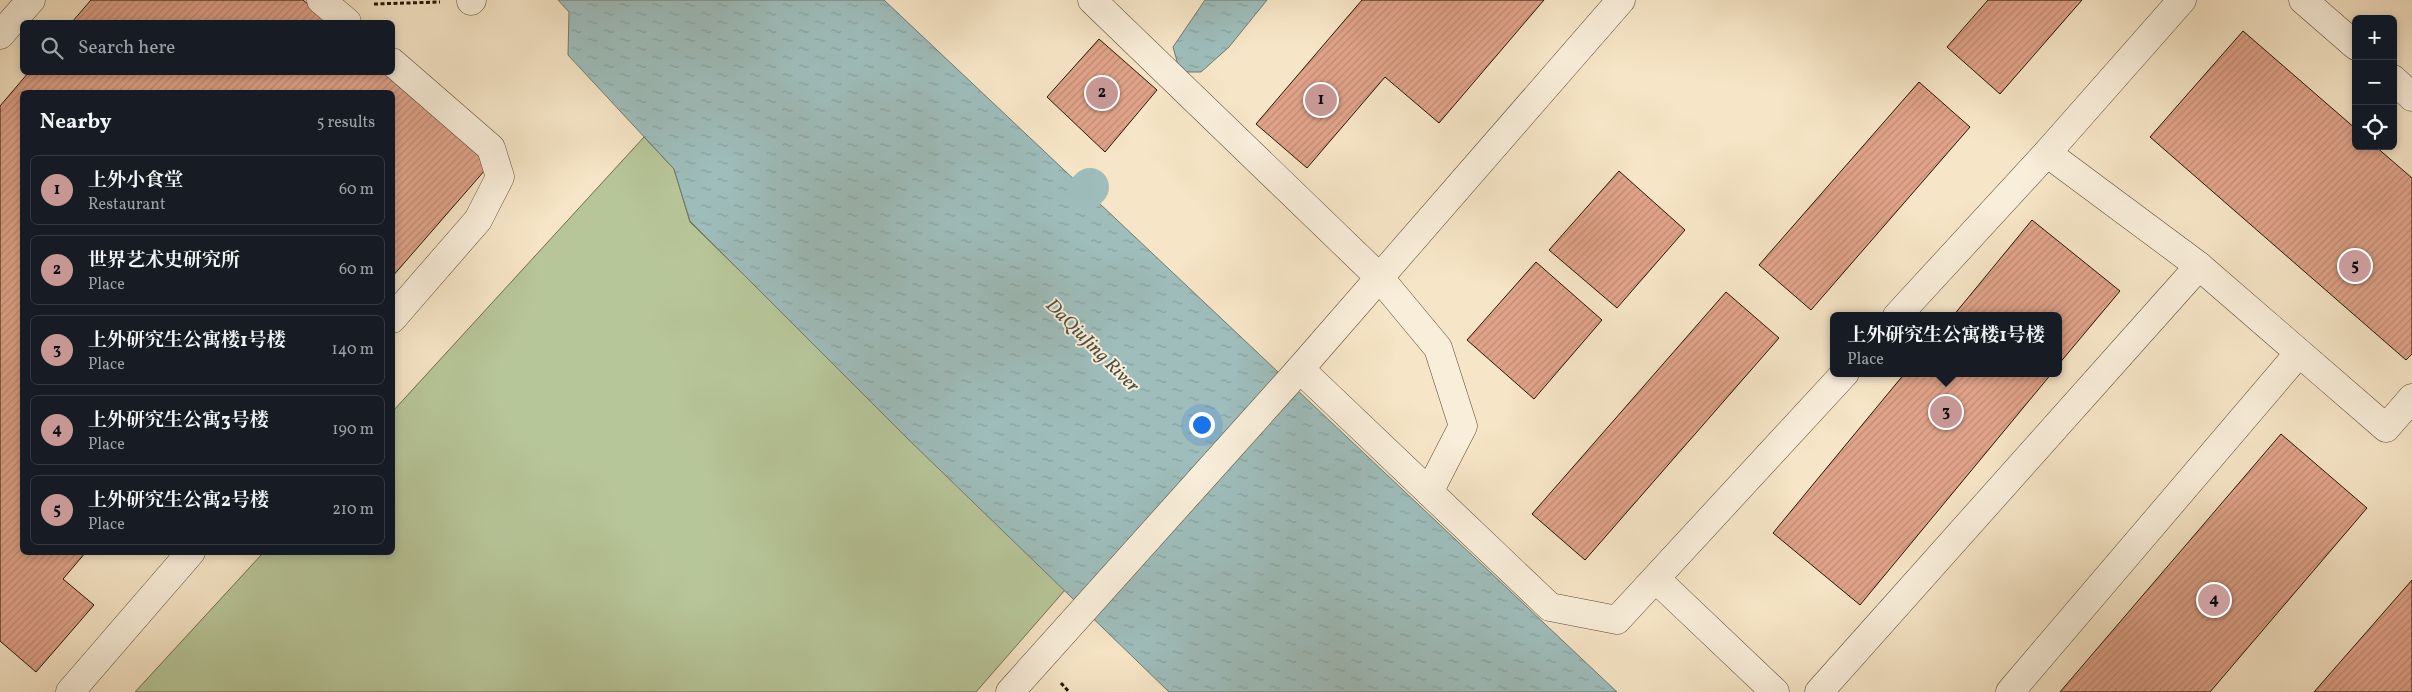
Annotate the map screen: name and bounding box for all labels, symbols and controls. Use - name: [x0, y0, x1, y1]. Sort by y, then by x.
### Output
- map controls: [2352, 15, 2397, 150]
- button: +: [2352, 15, 2397, 60]
- search box: [20, 20, 395, 75]
- icon: search: [38, 34, 66, 62]
- text: Search here: [78, 35, 175, 61]
- button: −: [2352, 60, 2397, 105]
- pin: 2: [1086, 74, 1118, 112]
- pin: 1: [1305, 81, 1337, 119]
- button: locate: [2352, 105, 2397, 150]
- text: Nearby: [40, 108, 111, 137]
- text: 5 results: [317, 112, 375, 134]
- text: 上外小食堂: [88, 168, 183, 194]
- text: 1: [54, 179, 60, 201]
- text: 60 m: [339, 179, 374, 201]
- text: Restaurant: [88, 194, 166, 216]
- pin: 5: [2339, 247, 2371, 285]
- text: 世界艺术史研究所: [88, 248, 240, 274]
- text: 2: [53, 259, 61, 281]
- text: 60 m: [339, 259, 374, 281]
- text: Place: [88, 274, 125, 296]
- water label: DaQiuJing River: [1039, 293, 1145, 399]
- popup: [1830, 312, 2062, 377]
- text: 上外研究生公寓楼1号楼: [1847, 323, 2045, 349]
- text: 上外研究生公寓楼1号楼: [88, 328, 286, 354]
- text: 3: [53, 339, 61, 361]
- text: 140 m: [332, 339, 374, 361]
- text: Place: [1847, 349, 1884, 371]
- text: Place: [88, 354, 125, 376]
- pin: 3: [1930, 393, 1962, 431]
- text: 上外研究生公寓3号楼: [88, 408, 269, 434]
- your location: [1189, 412, 1215, 438]
- text: 4: [52, 419, 62, 441]
- text: 190 m: [332, 419, 374, 441]
- text: Place: [88, 434, 125, 456]
- text: 上外研究生公寓2号楼: [88, 488, 269, 514]
- text: 5: [53, 499, 61, 521]
- text: 210 m: [332, 499, 374, 521]
- text: Place: [88, 514, 125, 536]
- pin: 4: [2198, 581, 2230, 619]

